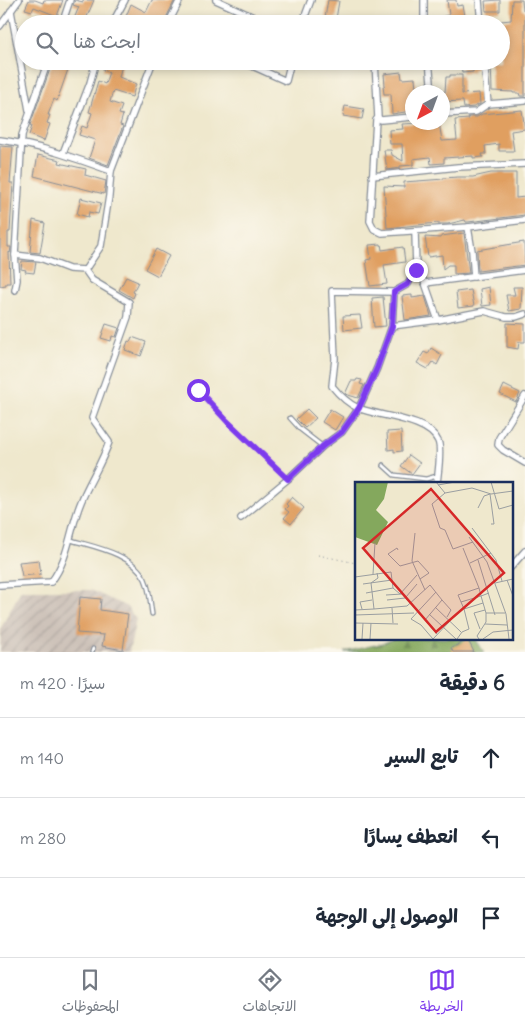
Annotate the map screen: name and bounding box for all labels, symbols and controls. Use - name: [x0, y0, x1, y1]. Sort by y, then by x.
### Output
- search box: [15, 15, 510, 70]
- icon: search: [33, 29, 61, 57]
- text: ابحث هنا: [73, 29, 141, 53]
- north arrow: [405, 85, 450, 130]
- route end: [405, 259, 428, 282]
- route start: [187, 379, 210, 402]
- inset map: [355, 482, 512, 640]
- text: 6 دقيقة: [439, 669, 505, 696]
- text: سيرًا · 420 m: [20, 673, 105, 693]
- text: تابع السير: [386, 744, 458, 768]
- icon: ahead: [477, 744, 505, 772]
- text: 140 m: [20, 748, 64, 768]
- text: انعطف يسارًا: [364, 824, 458, 848]
- icon: left: [477, 824, 505, 852]
- text: 280 m: [20, 828, 66, 848]
- text: الوصول إلى الوجهة: [315, 904, 458, 928]
- icon: arrive: [477, 904, 505, 932]
- tab: المحفوظات: [62, 966, 119, 1019]
- tab: الاتجاهات: [242, 966, 297, 1019]
- tab: الخريطة: [420, 966, 463, 1019]

